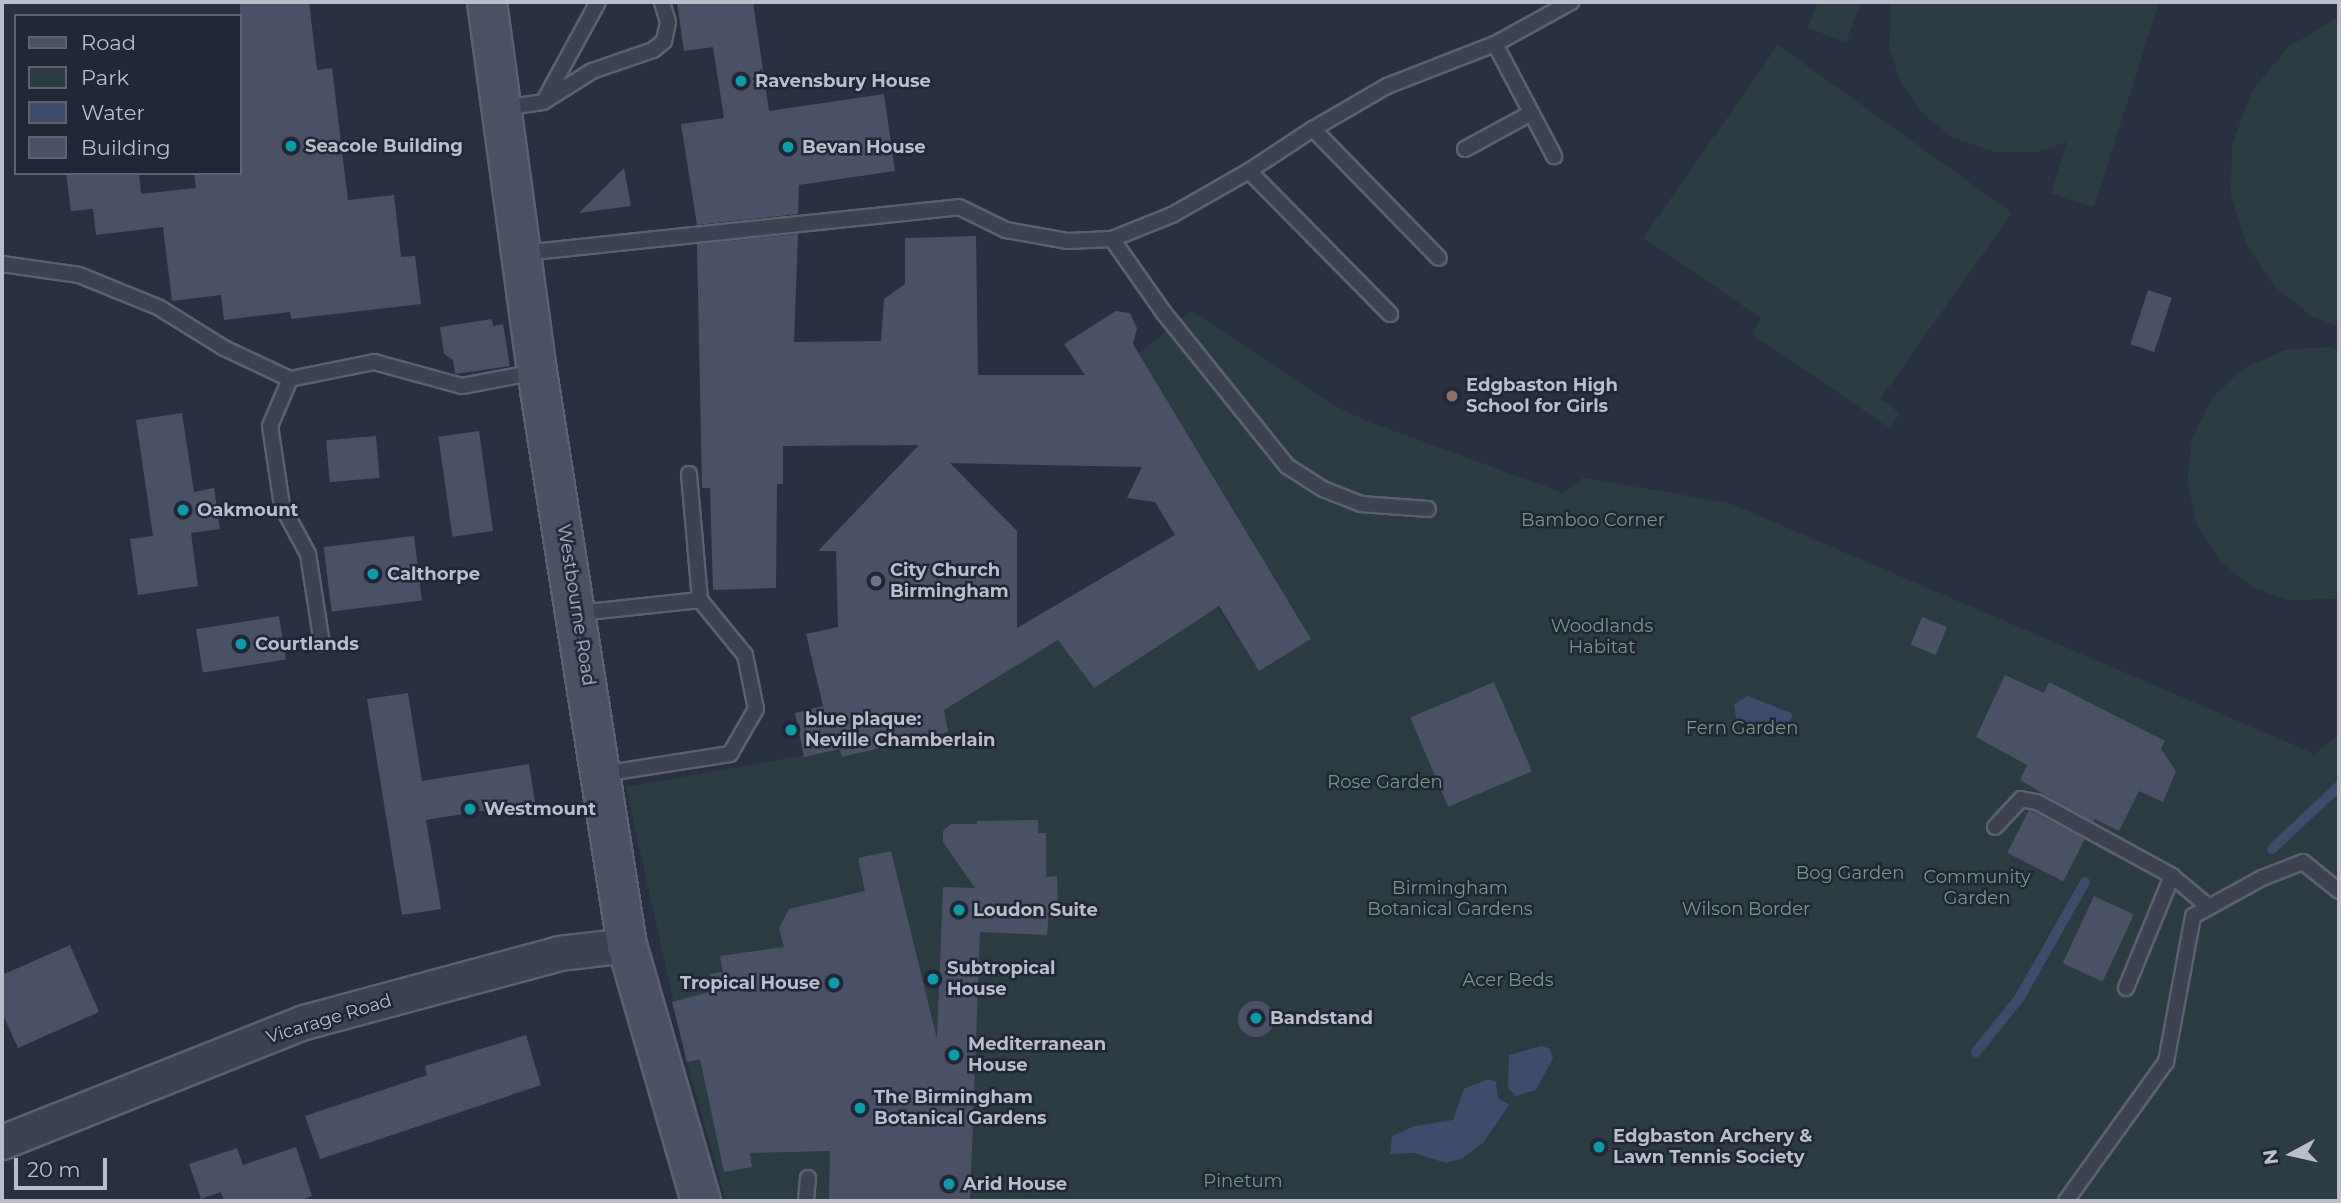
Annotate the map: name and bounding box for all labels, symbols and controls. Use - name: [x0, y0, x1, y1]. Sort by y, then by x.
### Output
- legend: [14, 14, 242, 175]
- text: Road: [81, 30, 136, 55]
- text: Park: [81, 65, 129, 90]
- place label: Ravensbury House: [755, 70, 931, 92]
- marker: Ravensbury House: [733, 73, 749, 89]
- text: Water: [81, 100, 145, 125]
- text: Building: [81, 135, 171, 160]
- place label: Seacole Building: [305, 135, 463, 157]
- place label: Bevan House: [802, 136, 926, 158]
- marker: Seacole Building: [283, 138, 299, 154]
- marker: Bevan House: [780, 139, 796, 155]
- place label: Edgbaston High School for Girls: [1466, 375, 1618, 418]
- marker: Edgbaston High School for Girls: [1444, 388, 1460, 404]
- place label: Oakmount: [197, 499, 298, 521]
- marker: Oakmount: [175, 502, 191, 518]
- park label: Bamboo Corner: [1521, 509, 1665, 531]
- street label: Westbourne Road: [553, 523, 599, 687]
- place label: City Church Birmingham: [890, 560, 1009, 602]
- place label: Calthorpe: [387, 563, 480, 585]
- marker: Calthorpe: [365, 566, 381, 582]
- marker: City Church Birmingham: [868, 573, 884, 589]
- park label: Woodlands Habitat: [1551, 616, 1653, 658]
- place label: Courtlands: [255, 633, 359, 655]
- marker: Courtlands: [233, 636, 249, 652]
- place label: blue plaque: Neville Chamberlain: [805, 709, 996, 752]
- park label: Fern Garden: [1686, 717, 1798, 739]
- marker: blue plaque: Neville Chamberlain: [783, 722, 799, 738]
- park label: Rose Garden: [1327, 771, 1443, 793]
- place label: Westmount: [484, 798, 596, 820]
- marker: Westmount: [462, 801, 478, 817]
- park label: Bog Garden: [1796, 862, 1904, 884]
- park label: Community Garden: [1923, 867, 2031, 910]
- park label: Birmingham Botanical Gardens: [1367, 878, 1533, 920]
- park label: Wilson Border: [1682, 898, 1810, 920]
- place label: Loudon Suite: [973, 899, 1098, 921]
- marker: Loudon Suite: [951, 902, 967, 918]
- place label: Subtropical House: [947, 958, 1055, 1000]
- park label: Acer Beds: [1462, 969, 1554, 991]
- marker: Subtropical House: [925, 971, 941, 987]
- place label: Tropical House: [680, 972, 820, 994]
- marker: Tropical House: [826, 975, 842, 991]
- street label: Vicarage Road: [264, 990, 394, 1048]
- place label: Bandstand: [1270, 1007, 1373, 1029]
- marker: Bandstand: [1248, 1010, 1264, 1026]
- place label: Mediterranean House: [968, 1034, 1106, 1076]
- marker: Mediterranean House: [946, 1047, 962, 1063]
- place label: The Birmingham Botanical Gardens: [874, 1087, 1047, 1130]
- marker: The Birmingham Botanical Gardens: [852, 1100, 868, 1116]
- north arrow: [2257, 1119, 2327, 1189]
- place label: Edgbaston Archery & Lawn Tennis Society: [1613, 1126, 1812, 1168]
- marker: Edgbaston Archery & Lawn Tennis Society: [1591, 1139, 1607, 1155]
- scale bar: [18, 1144, 110, 1188]
- text: N: [2258, 1148, 2283, 1166]
- text: 20 m: [27, 1157, 81, 1182]
- park label: Pinetum: [1203, 1170, 1283, 1192]
- place label: Arid House: [963, 1173, 1067, 1195]
- marker: Arid House: [941, 1176, 957, 1192]

